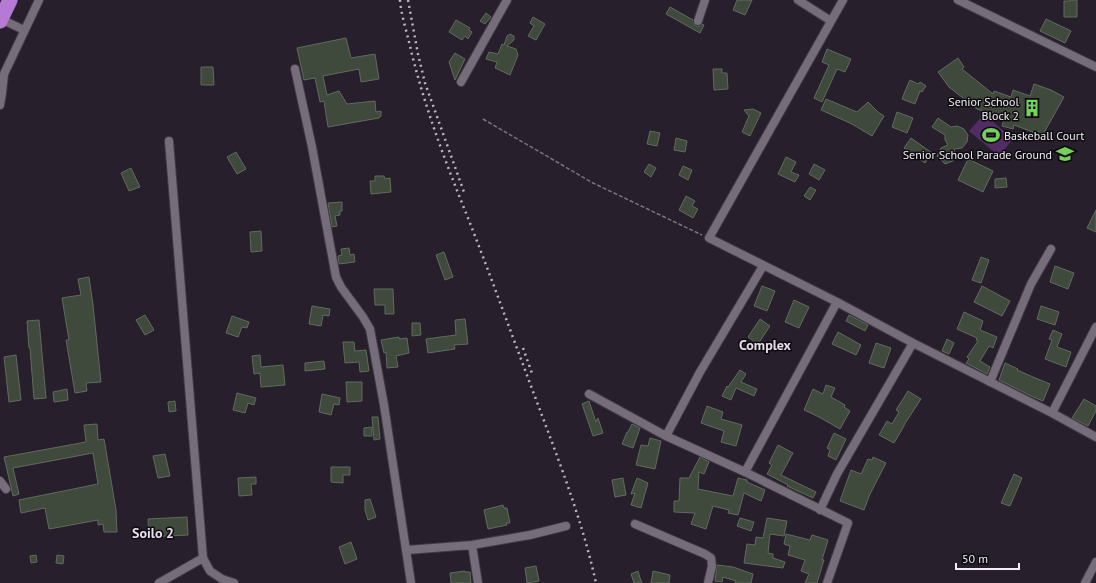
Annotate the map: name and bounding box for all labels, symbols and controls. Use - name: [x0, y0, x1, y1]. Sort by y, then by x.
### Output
- place label: Senior School Block 2: [948, 94, 1019, 123]
- building icon: Senior School Block 2: [1022, 98, 1042, 118]
- sports icon: Baskeball Court: [981, 125, 1001, 145]
- place label: Baskeball Court: [1004, 128, 1084, 143]
- school or university icon: Senior School Parade Ground: [1055, 144, 1075, 164]
- place label: Senior School Parade Ground: [903, 147, 1052, 162]
- district label: Complex: [739, 336, 792, 354]
- district label: Soilo 2: [132, 524, 174, 542]
- scale bar: [956, 545, 1019, 571]
- text: 50 m: [962, 551, 988, 566]

